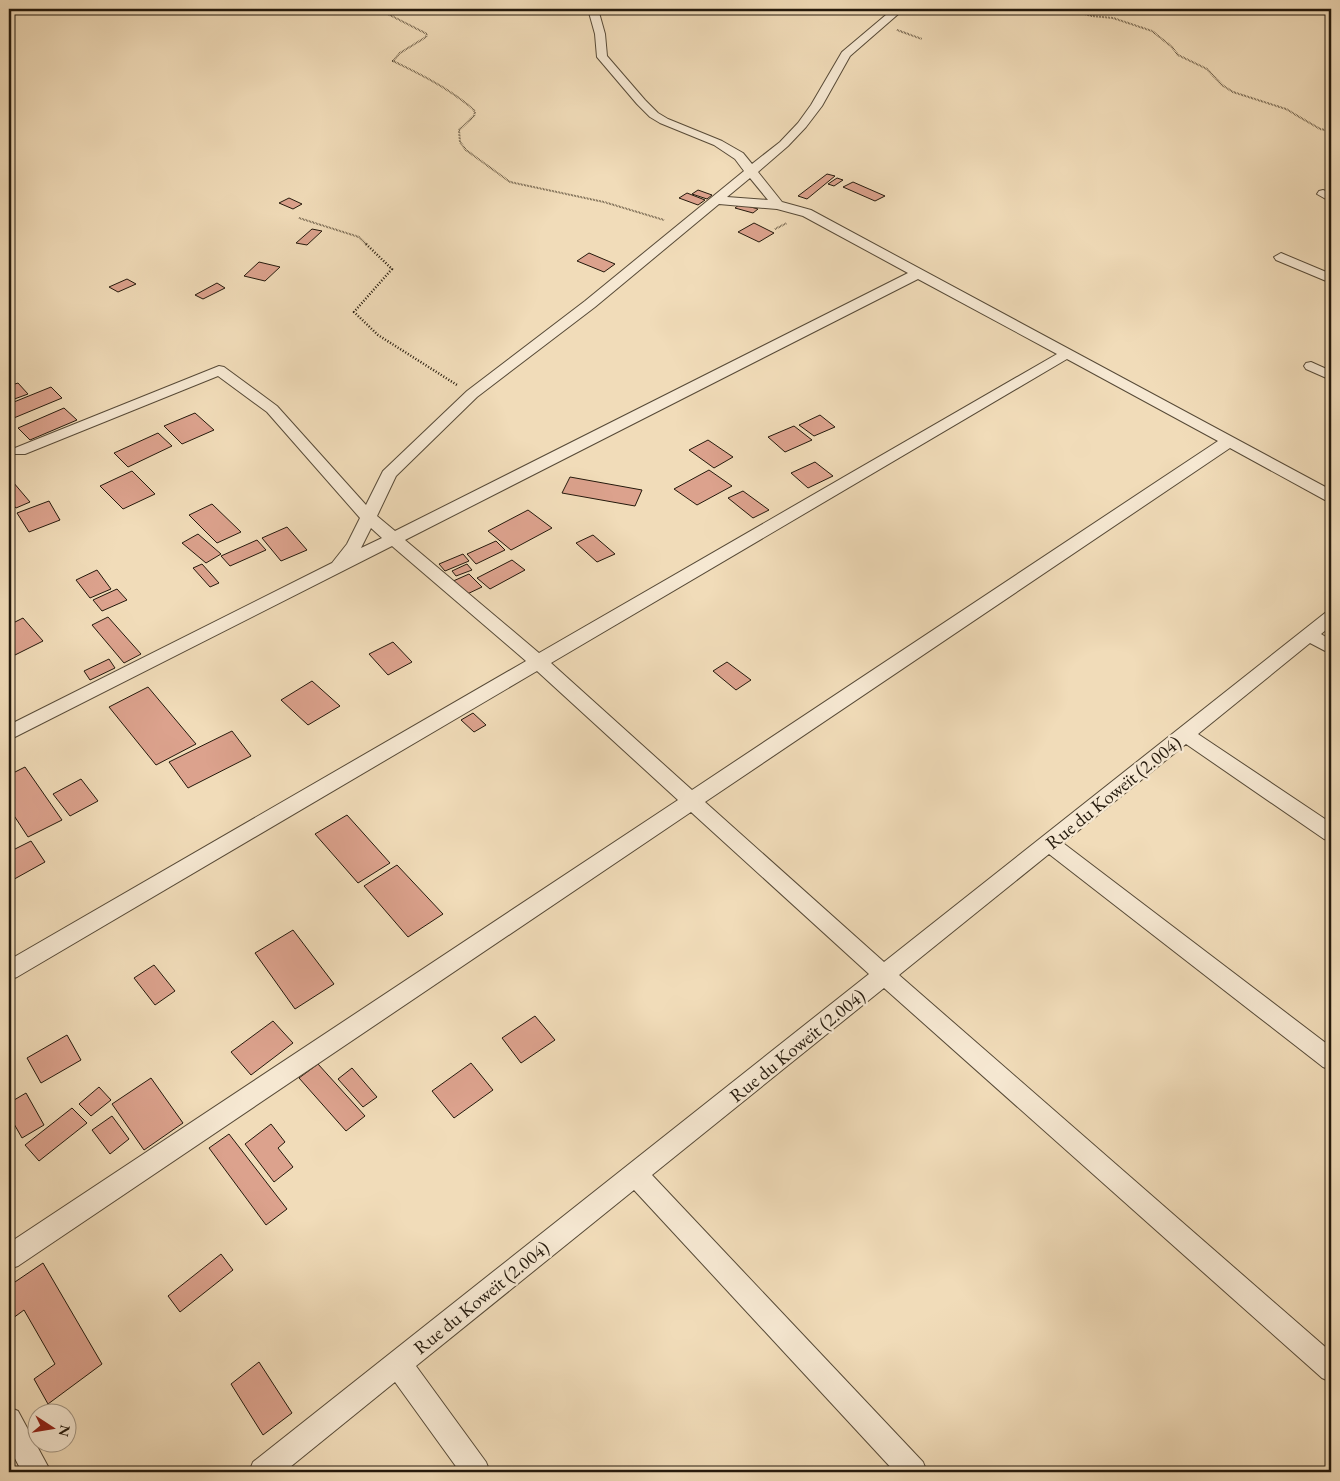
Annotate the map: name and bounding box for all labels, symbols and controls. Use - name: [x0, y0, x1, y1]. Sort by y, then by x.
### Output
- street label: Rue du Koweït (2.004): [1040, 730, 1186, 855]
- street label: Rue du Koweït (2.004): [724, 983, 870, 1108]
- street label: Rue du Koweït (2.004): [408, 1235, 554, 1360]
- north arrow: [28, 1404, 78, 1454]
- text: N: [55, 1423, 75, 1439]

